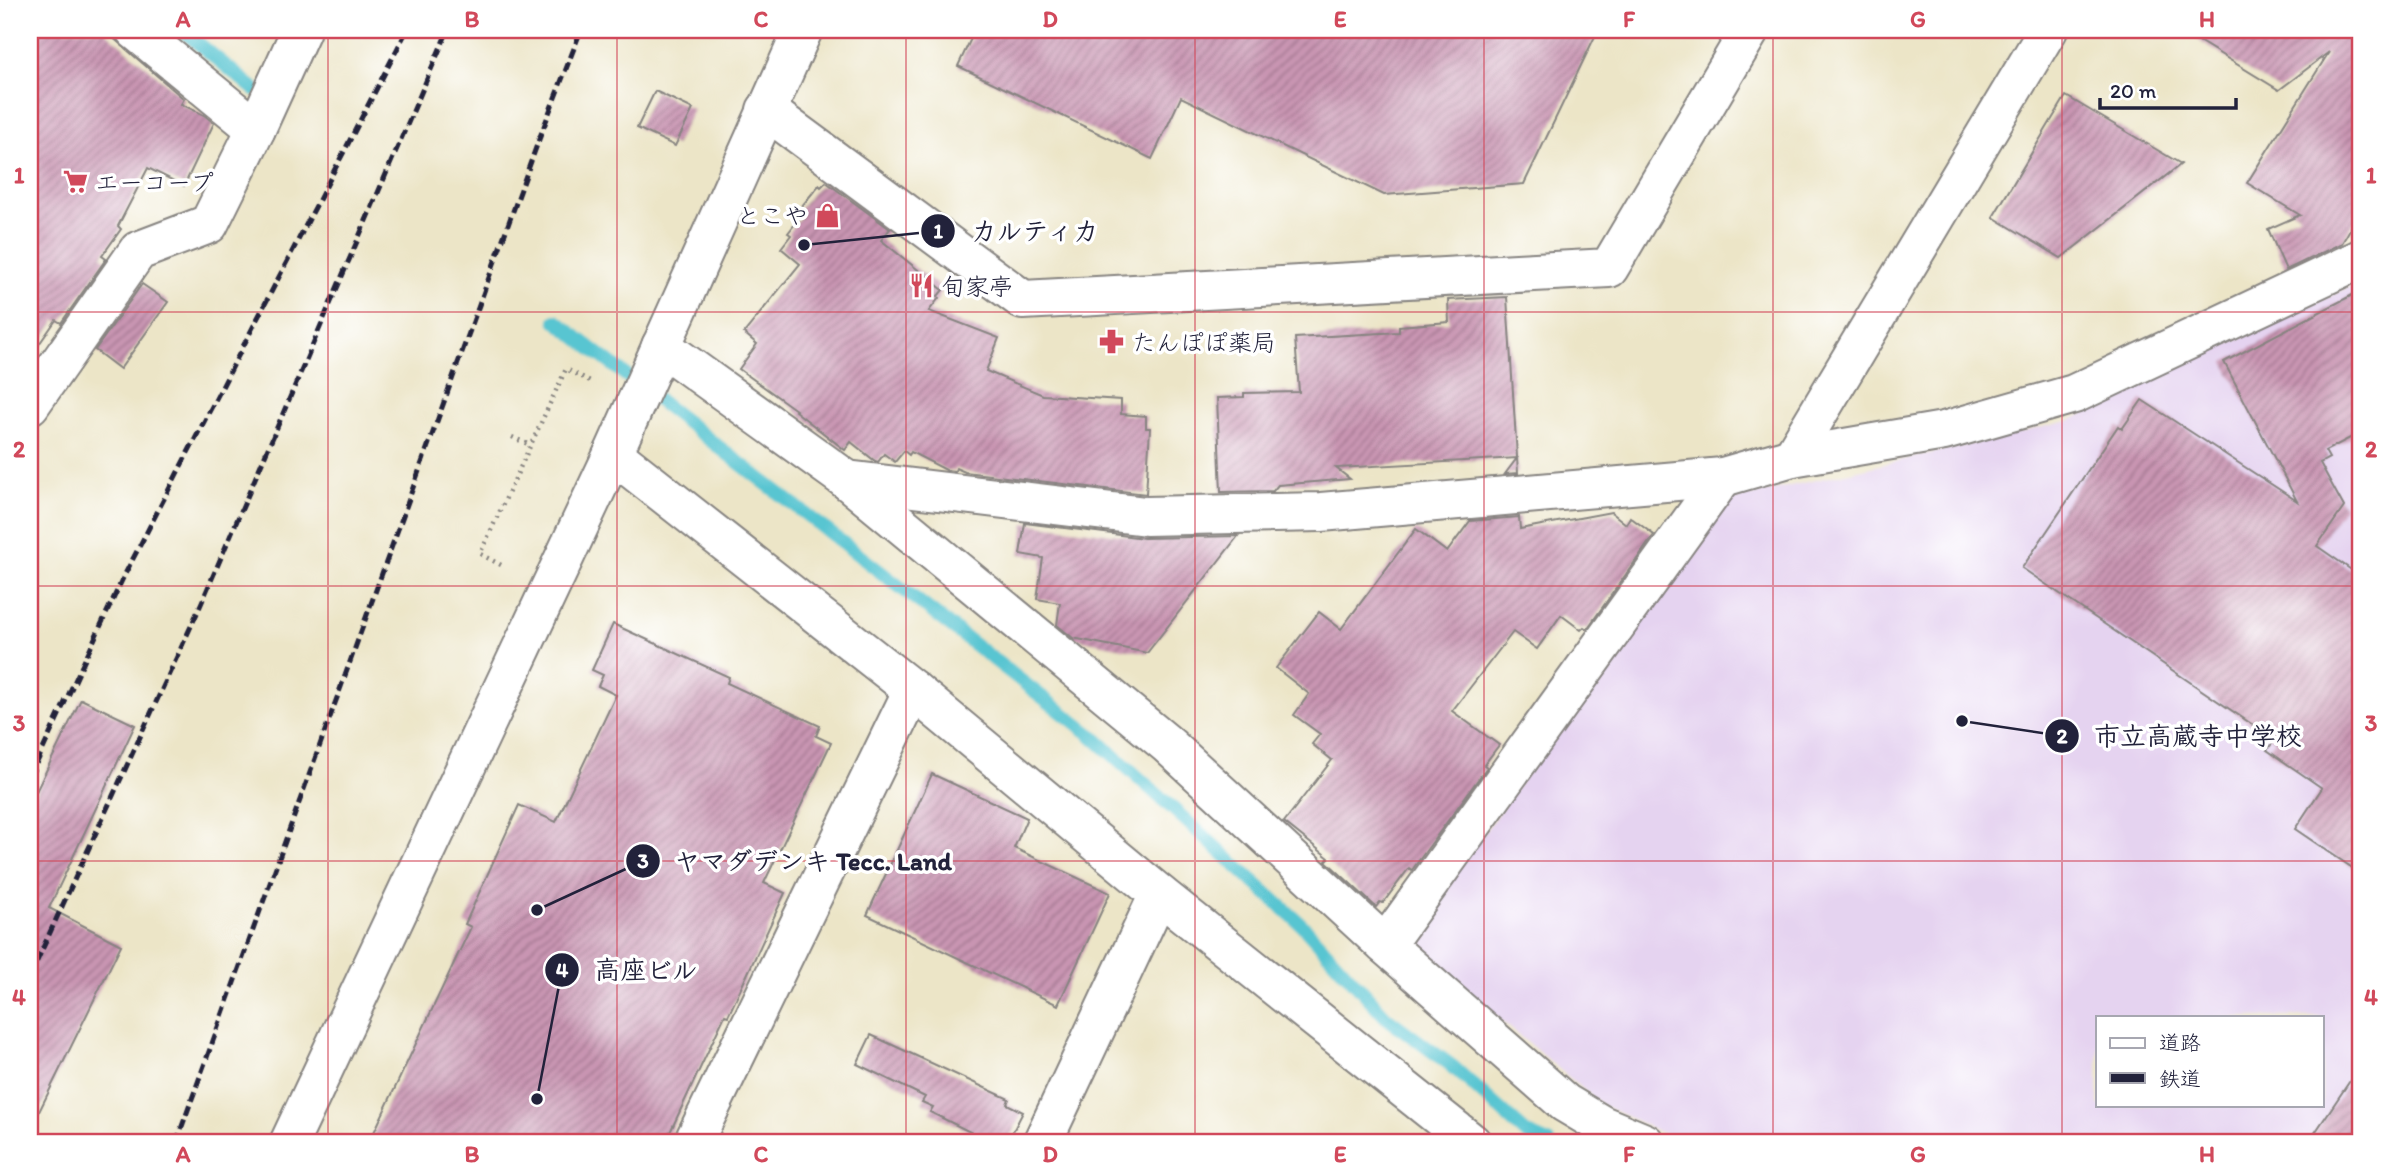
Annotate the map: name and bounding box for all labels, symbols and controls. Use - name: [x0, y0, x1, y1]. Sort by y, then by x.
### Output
- text: A: [175, 5, 191, 33]
- text: B: [465, 5, 480, 33]
- text: C: [754, 5, 769, 33]
- text: D: [1042, 5, 1058, 33]
- text: E: [1334, 5, 1347, 33]
- text: F: [1623, 5, 1636, 33]
- text: G: [1910, 5, 1926, 33]
- text: H: [2199, 5, 2215, 33]
- scale bar: [2100, 66, 2236, 110]
- text: 20 m: [2110, 78, 2157, 103]
- text: 1: [14, 161, 25, 189]
- text: 1: [2366, 161, 2377, 189]
- supermarket icon: エーコープ: [61, 168, 89, 196]
- place label: エーコープ: [95, 168, 214, 197]
- place label: とこや: [736, 201, 808, 230]
- shop icon: とこや: [814, 201, 842, 229]
- callout: カルティカ: [921, 208, 1114, 255]
- text: カルティカ: [971, 215, 1099, 247]
- text: 1: [933, 218, 943, 243]
- restaurant icon: 旬家亭: [907, 272, 935, 300]
- place label: 旬家亭: [941, 272, 1013, 301]
- pharmacy icon: たんぽぽ薬局: [1098, 328, 1126, 356]
- place label: たんぽぽ薬局: [1132, 328, 1276, 357]
- text: 2: [13, 435, 26, 463]
- text: 2: [2365, 435, 2378, 463]
- text: 3: [13, 709, 26, 737]
- text: 3: [2365, 709, 2378, 737]
- callout: 市立高蔵寺中学校: [2045, 712, 2316, 759]
- text: 市立高蔵寺中学校: [2094, 720, 2302, 752]
- text: 2: [2056, 723, 2068, 748]
- callout: ヤマダデンキ Tecc. Land: [625, 837, 966, 884]
- text: ヤマダデンキ Tecc. Land: [674, 845, 952, 877]
- text: 3: [637, 848, 649, 873]
- callout: 高座ビル: [545, 946, 712, 993]
- text: 高座ビル: [594, 954, 698, 986]
- text: 4: [556, 957, 569, 982]
- text: 4: [12, 983, 26, 1011]
- text: 4: [2364, 983, 2378, 1011]
- legend: [2096, 1016, 2324, 1106]
- text: 道路: [2159, 1030, 2201, 1055]
- text: 鉄道: [2159, 1066, 2201, 1091]
- text: A: [175, 1140, 191, 1168]
- text: B: [465, 1140, 480, 1168]
- text: C: [754, 1140, 769, 1168]
- text: D: [1042, 1140, 1058, 1168]
- text: E: [1334, 1140, 1347, 1168]
- text: F: [1623, 1140, 1636, 1168]
- text: G: [1910, 1140, 1926, 1168]
- text: H: [2199, 1140, 2215, 1168]

